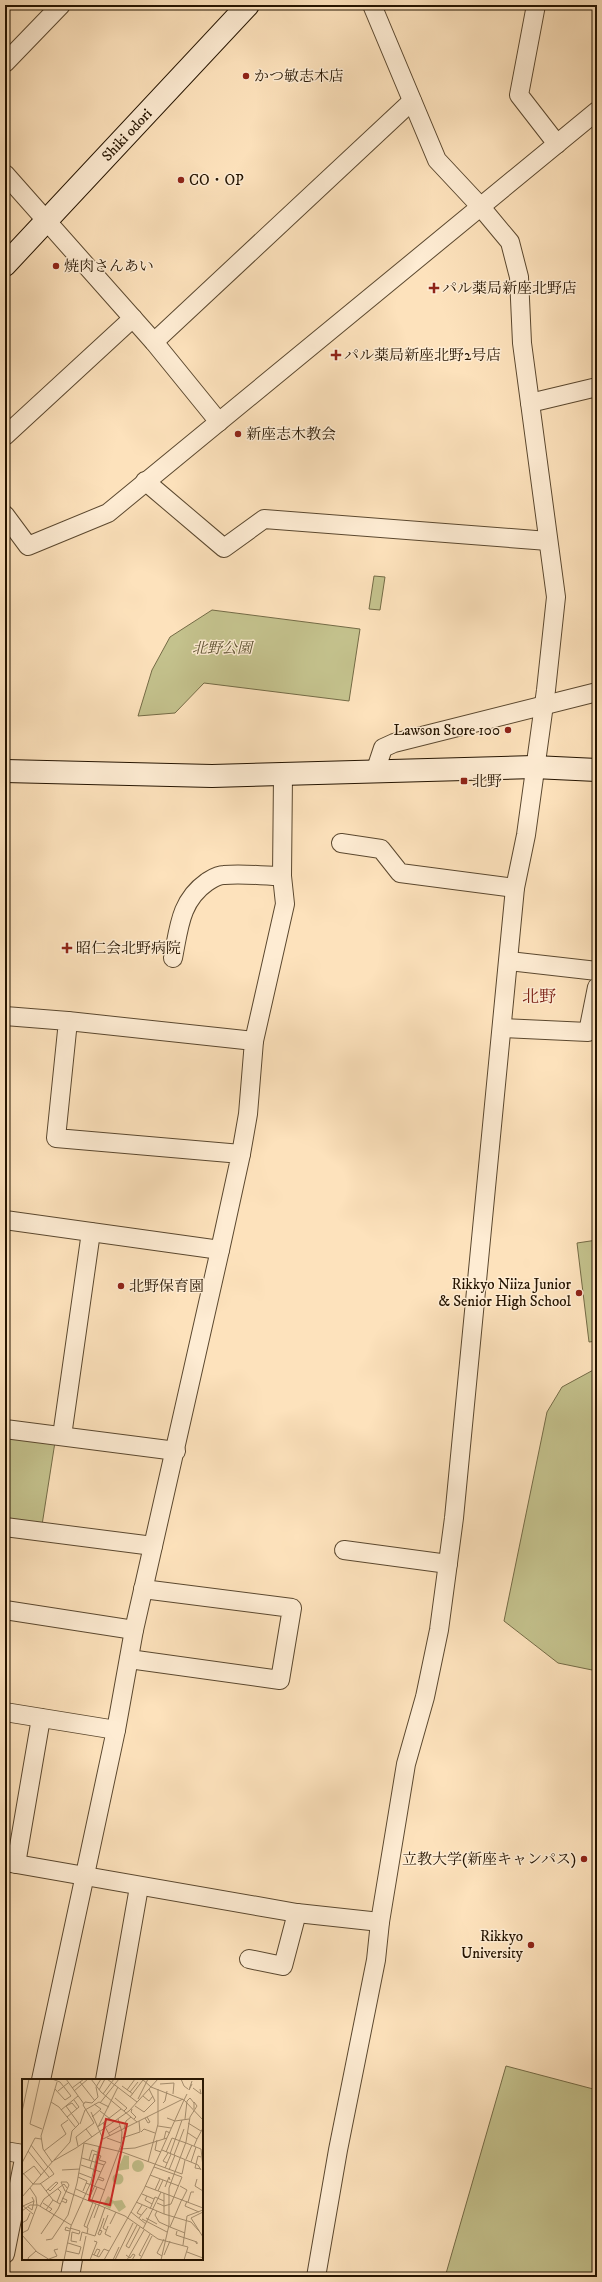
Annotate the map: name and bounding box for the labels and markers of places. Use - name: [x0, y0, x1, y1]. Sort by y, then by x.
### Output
- place label: かつ敏志木店: [254, 67, 344, 86]
- marker: かつ敏志木店: [241, 71, 251, 81]
- place label: CO・OP: [189, 171, 244, 190]
- marker: CO・OP: [176, 175, 186, 185]
- place label: 焼肉さんあい: [64, 257, 154, 276]
- marker: 焼肉さんあい: [51, 261, 61, 271]
- place label: パル薬局新座北野店: [442, 279, 577, 298]
- marker: パル薬局新座北野店: [429, 283, 439, 293]
- place label: パル薬局新座北野2号店: [344, 346, 501, 365]
- marker: パル薬局新座北野2号店: [331, 350, 341, 360]
- place label: 新座志木教会: [246, 425, 336, 444]
- marker: 新座志木教会: [233, 429, 243, 439]
- place label: Lawson Store 100: [393, 721, 500, 740]
- marker: Lawson Store 100: [503, 725, 513, 735]
- place label: 北野: [472, 772, 502, 791]
- marker: 北野: [459, 776, 469, 786]
- place label: 昭仁会北野病院: [76, 939, 181, 958]
- marker: 昭仁会北野病院: [61, 942, 73, 954]
- place label: Rikkyo Niiza Junior & Senior High School: [438, 1275, 571, 1311]
- place label: 北野保育園: [129, 1277, 204, 1296]
- marker: 北野保育園: [116, 1281, 126, 1291]
- marker: Rikkyo Niiza Junior & Senior High School: [574, 1288, 584, 1298]
- place label: 立教大学(新座キャンパス): [402, 1850, 576, 1869]
- marker: 立教大学(新座キャンパス): [579, 1854, 589, 1864]
- place label: Rikkyo University: [461, 1927, 524, 1963]
- marker: Rikkyo University: [526, 1940, 536, 1950]

